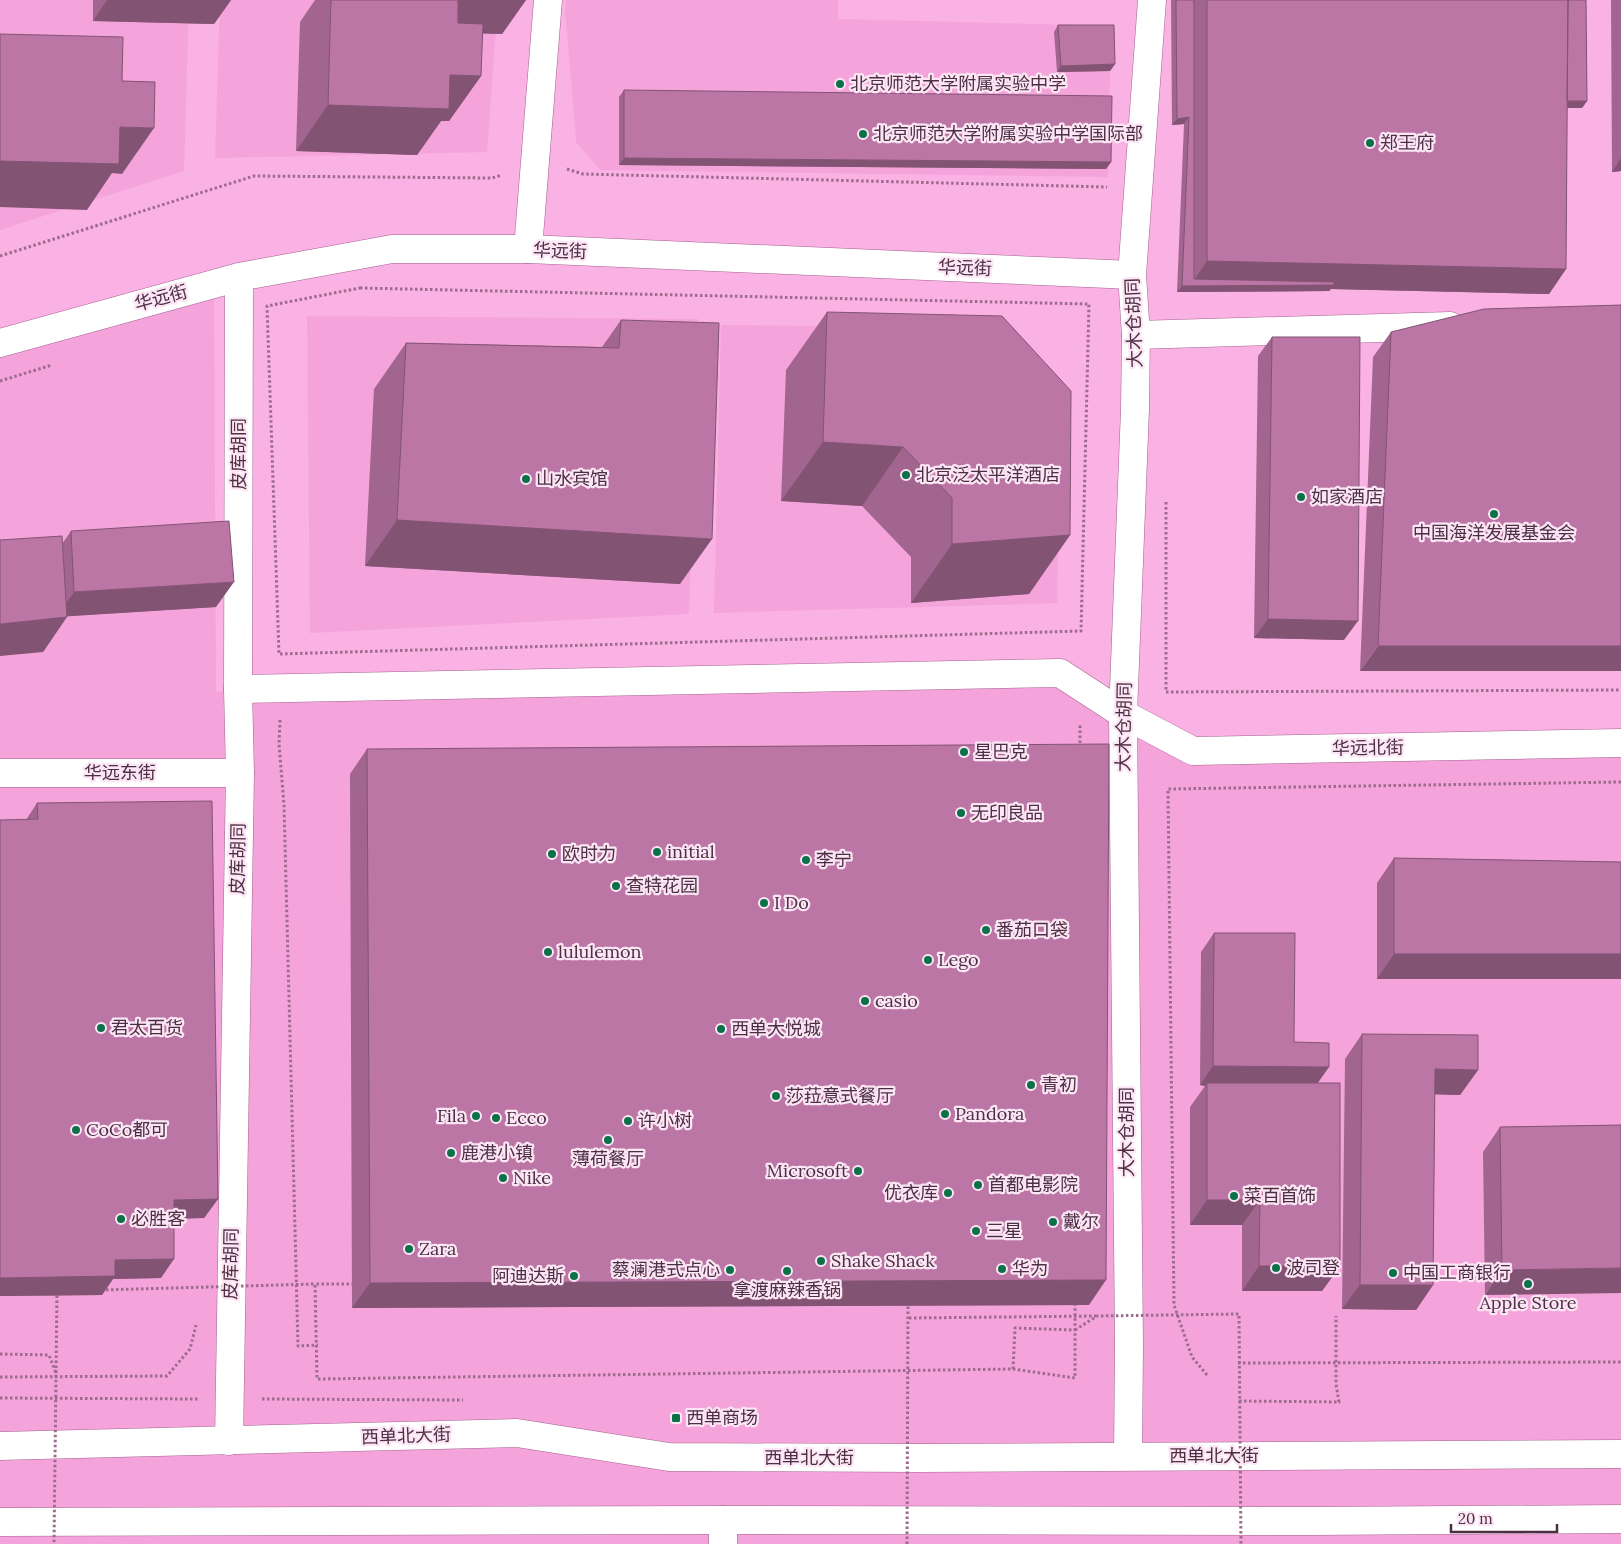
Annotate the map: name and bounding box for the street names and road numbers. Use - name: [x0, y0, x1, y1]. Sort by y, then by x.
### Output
- street label: 华远街: [533, 238, 587, 263]
- street label: 华远街: [938, 255, 992, 280]
- street label: 大木仓胡同: [1120, 278, 1147, 368]
- street label: 华远街: [132, 279, 190, 316]
- street label: 皮库胡同: [227, 418, 250, 490]
- street label: 大木仓胡同: [1111, 682, 1136, 772]
- street label: 华远北街: [1332, 735, 1404, 760]
- street label: 华远东街: [84, 761, 156, 784]
- street label: 皮库胡同: [225, 823, 250, 895]
- street label: 大木仓胡同: [1115, 1087, 1138, 1177]
- street label: 皮库胡同: [218, 1228, 243, 1300]
- street label: 西单北大街: [361, 1422, 451, 1449]
- street label: 西单北大街: [1169, 1444, 1259, 1467]
- street label: 西单北大街: [764, 1446, 854, 1469]

